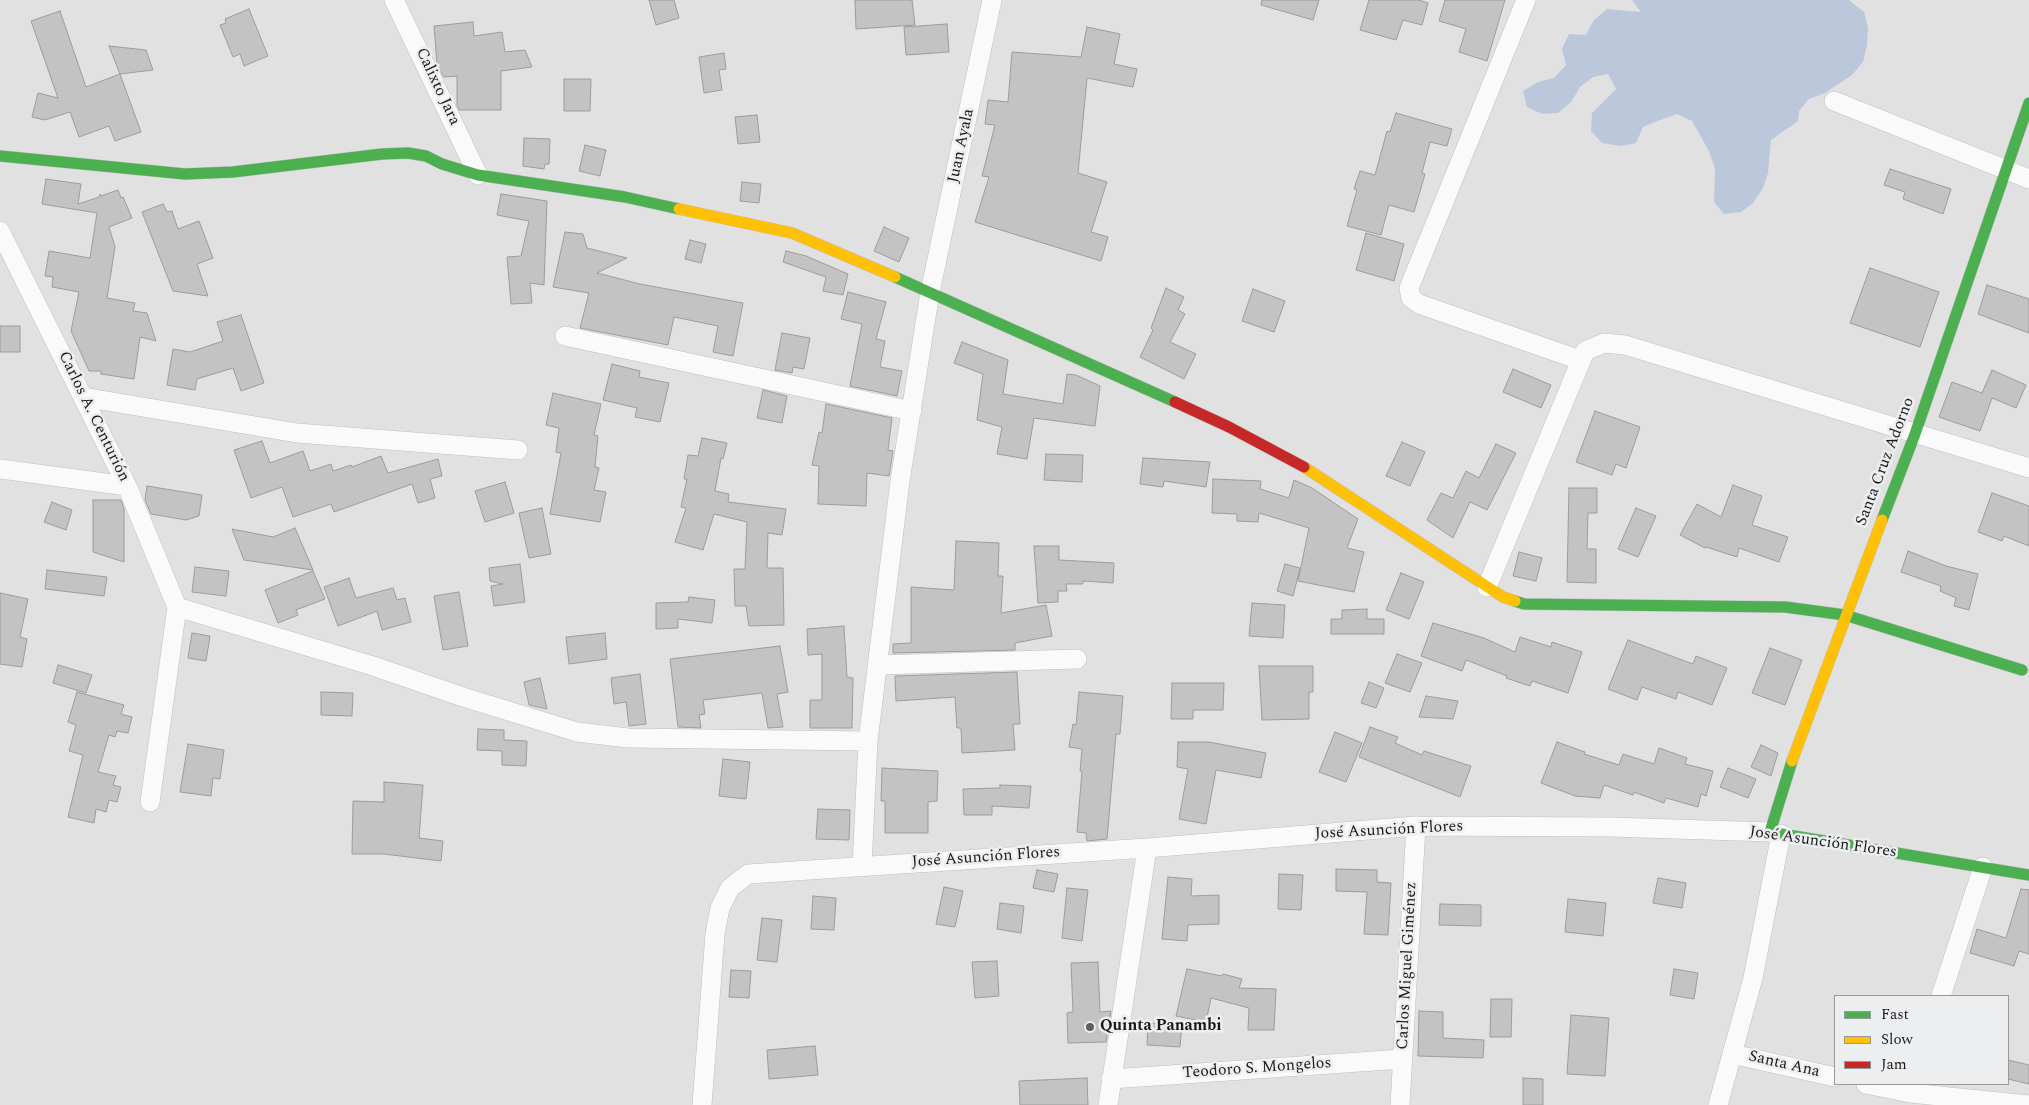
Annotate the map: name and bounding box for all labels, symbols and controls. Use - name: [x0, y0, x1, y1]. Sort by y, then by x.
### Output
- street label: Calixto Jara: [411, 45, 463, 129]
- street label: Juan Ayala: [945, 107, 979, 185]
- street label: Carlos A. Centurión: [53, 349, 133, 485]
- street label: Santa Cruz Adorno: [1853, 395, 1919, 529]
- street label: José Asunción Flores: [1314, 818, 1464, 844]
- street label: José Asunción Flores: [1748, 823, 1898, 863]
- street label: José Asunción Flores: [911, 843, 1061, 873]
- street label: Carlos Miguel Giménez: [1394, 882, 1422, 1050]
- legend: [1834, 995, 2009, 1085]
- text: Fast: [1881, 1003, 1909, 1026]
- place label: Quinta Panambi: [1100, 1017, 1222, 1037]
- marker: Quinta Panambi: [1084, 1021, 1096, 1033]
- text: Slow: [1881, 1028, 1913, 1051]
- street label: Santa Ana: [1747, 1047, 1821, 1083]
- text: Jam: [1881, 1053, 1907, 1076]
- street label: Teodoro S. Mongelos: [1182, 1054, 1332, 1084]

